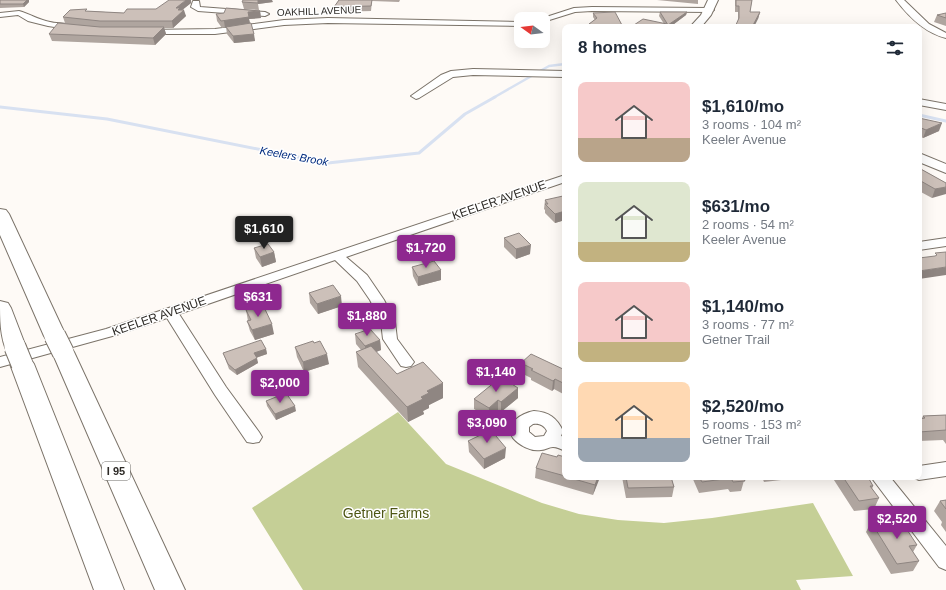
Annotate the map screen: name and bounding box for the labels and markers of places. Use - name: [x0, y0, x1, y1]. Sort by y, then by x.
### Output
- pin: $1,610: [231, 216, 297, 250]
- pin: $1,720: [393, 235, 459, 269]
- pin: $631: [234, 284, 282, 318]
- pin: $1,880: [334, 303, 400, 337]
- pin: $1,140: [463, 359, 529, 393]
- pin: $2,000: [247, 370, 313, 404]
- pin: $3,090: [454, 410, 520, 444]
- pin: $2,520: [864, 506, 930, 540]

